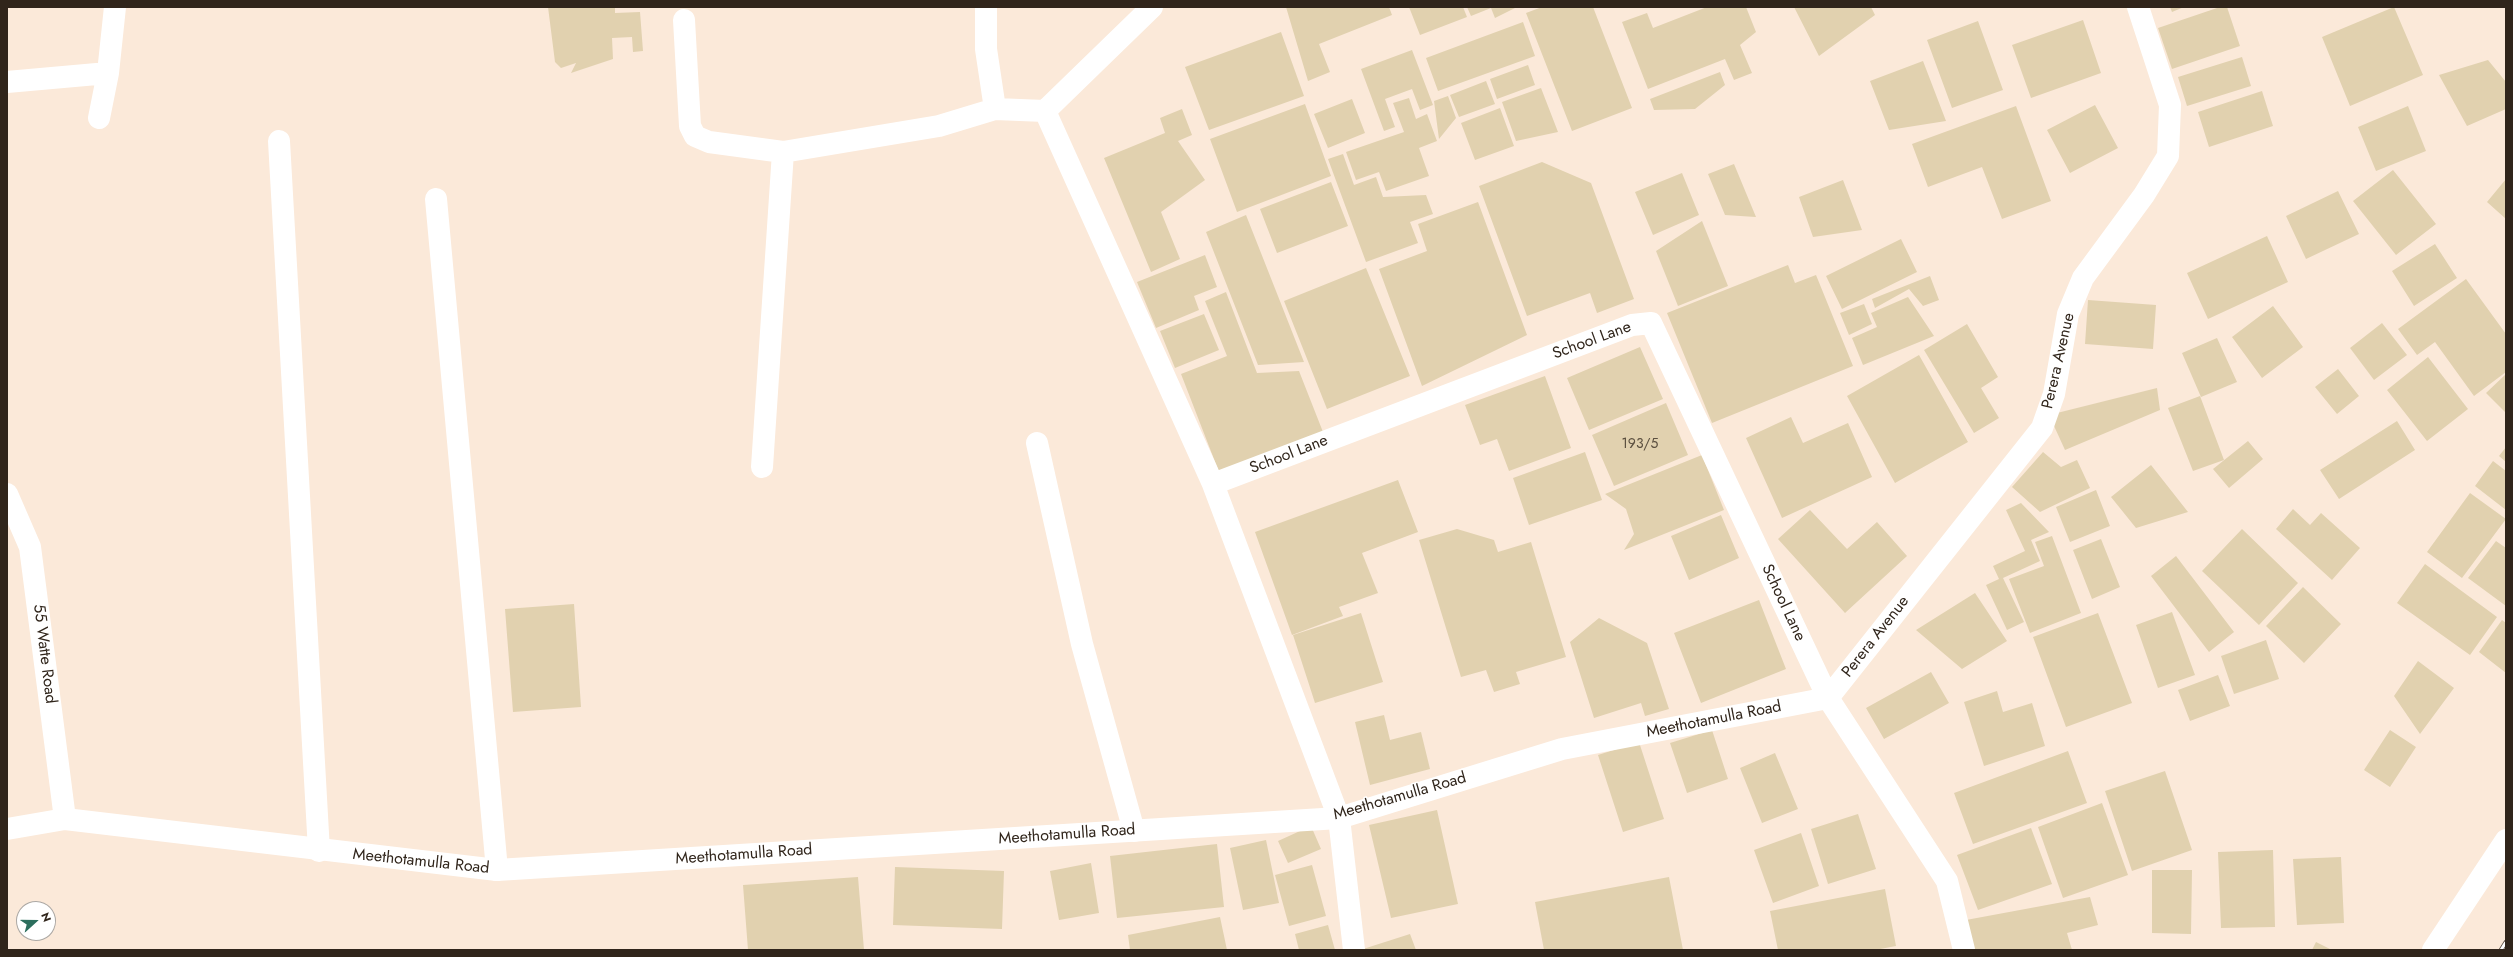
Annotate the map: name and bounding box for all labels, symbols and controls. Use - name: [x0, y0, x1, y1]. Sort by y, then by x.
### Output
- street label: Perera Avenue: [2039, 311, 2079, 411]
- street label: School Lane: [1550, 318, 1634, 364]
- street label: School Lane: [1247, 431, 1331, 479]
- house number: 193/5: [1622, 437, 1658, 453]
- street label: School Lane: [1757, 562, 1809, 644]
- street label: Perera Avenue: [1838, 593, 1914, 681]
- street label: 55 Watte Road: [28, 603, 60, 705]
- street label: Meethotamulla Road: [1645, 697, 1783, 743]
- street label: Meethotamulla Road: [1331, 769, 1469, 825]
- street label: Meethotamulla Road: [998, 821, 1136, 849]
- street label: Meethotamulla Road: [675, 841, 813, 869]
- street label: Meethotamulla Road: [352, 845, 490, 879]
- north arrow: [16, 901, 56, 941]
- text: N: [37, 910, 55, 924]

